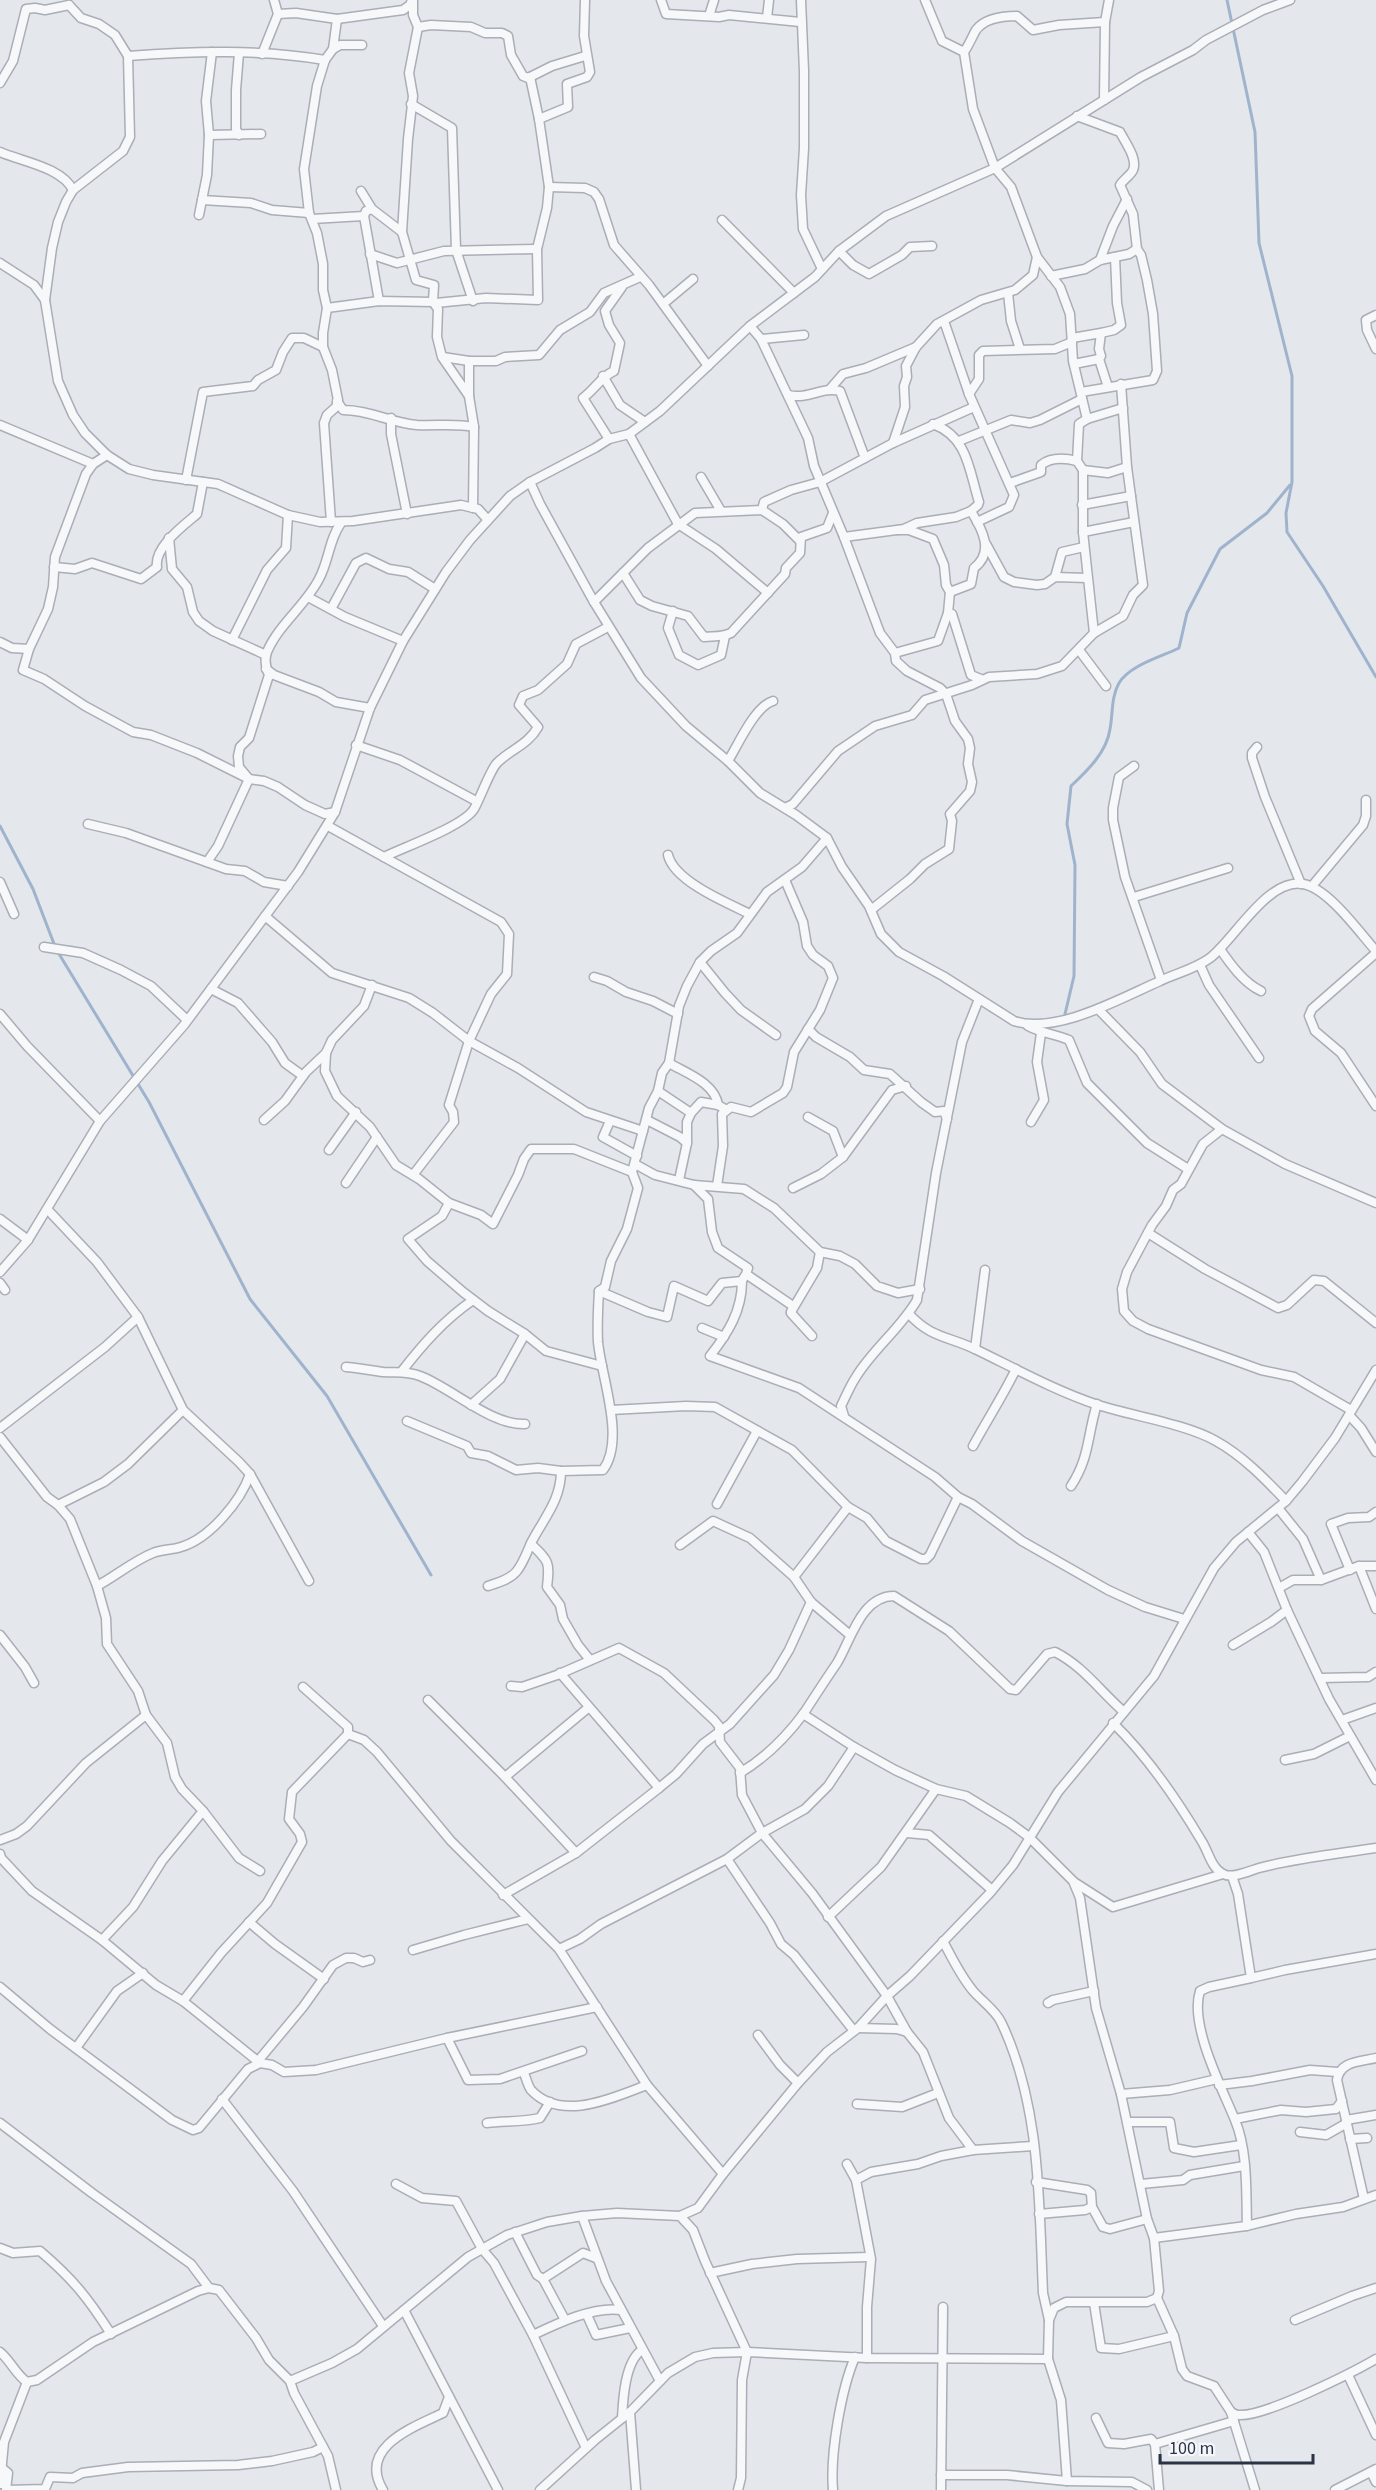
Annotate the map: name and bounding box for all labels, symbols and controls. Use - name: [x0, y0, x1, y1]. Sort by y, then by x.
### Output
- scale bar: [1160, 2427, 1313, 2465]
- text: 100 m: [1169, 2436, 1214, 2461]

